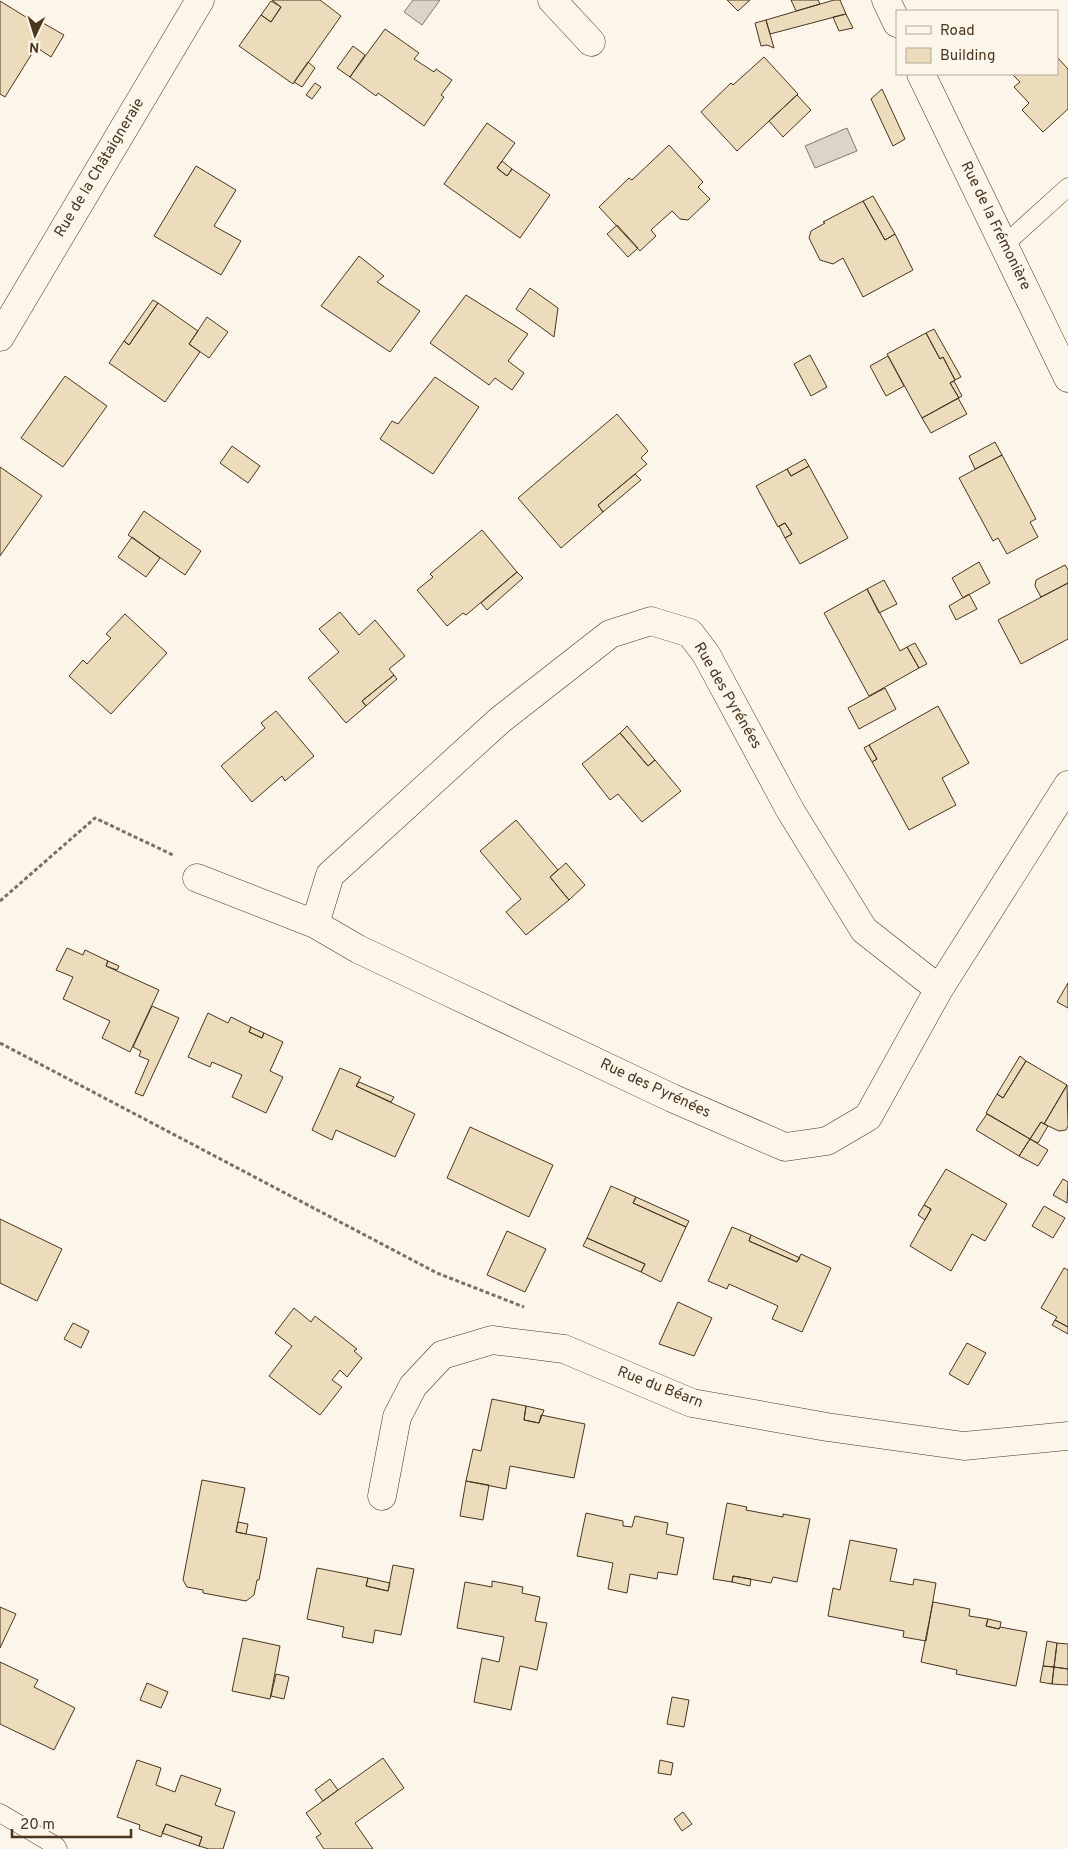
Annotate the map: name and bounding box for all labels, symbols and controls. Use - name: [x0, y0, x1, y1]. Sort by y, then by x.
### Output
- north arrow: [10, 10, 60, 60]
- legend: [896, 10, 1058, 75]
- text: Road: [940, 22, 975, 41]
- text: N: [29, 38, 40, 55]
- text: Building: [940, 47, 995, 66]
- street label: Rue de la Châtaigneraie: [51, 95, 149, 241]
- street label: Rue de la Frémonière: [956, 158, 1034, 294]
- street label: Rue des Pyrénées: [689, 639, 765, 753]
- street label: Rue des Pyrénées: [597, 1055, 713, 1123]
- street label: Rue du Béarn: [614, 1363, 706, 1413]
- scale bar: [12, 1806, 131, 1838]
- text: 20 m: [20, 1816, 55, 1835]

